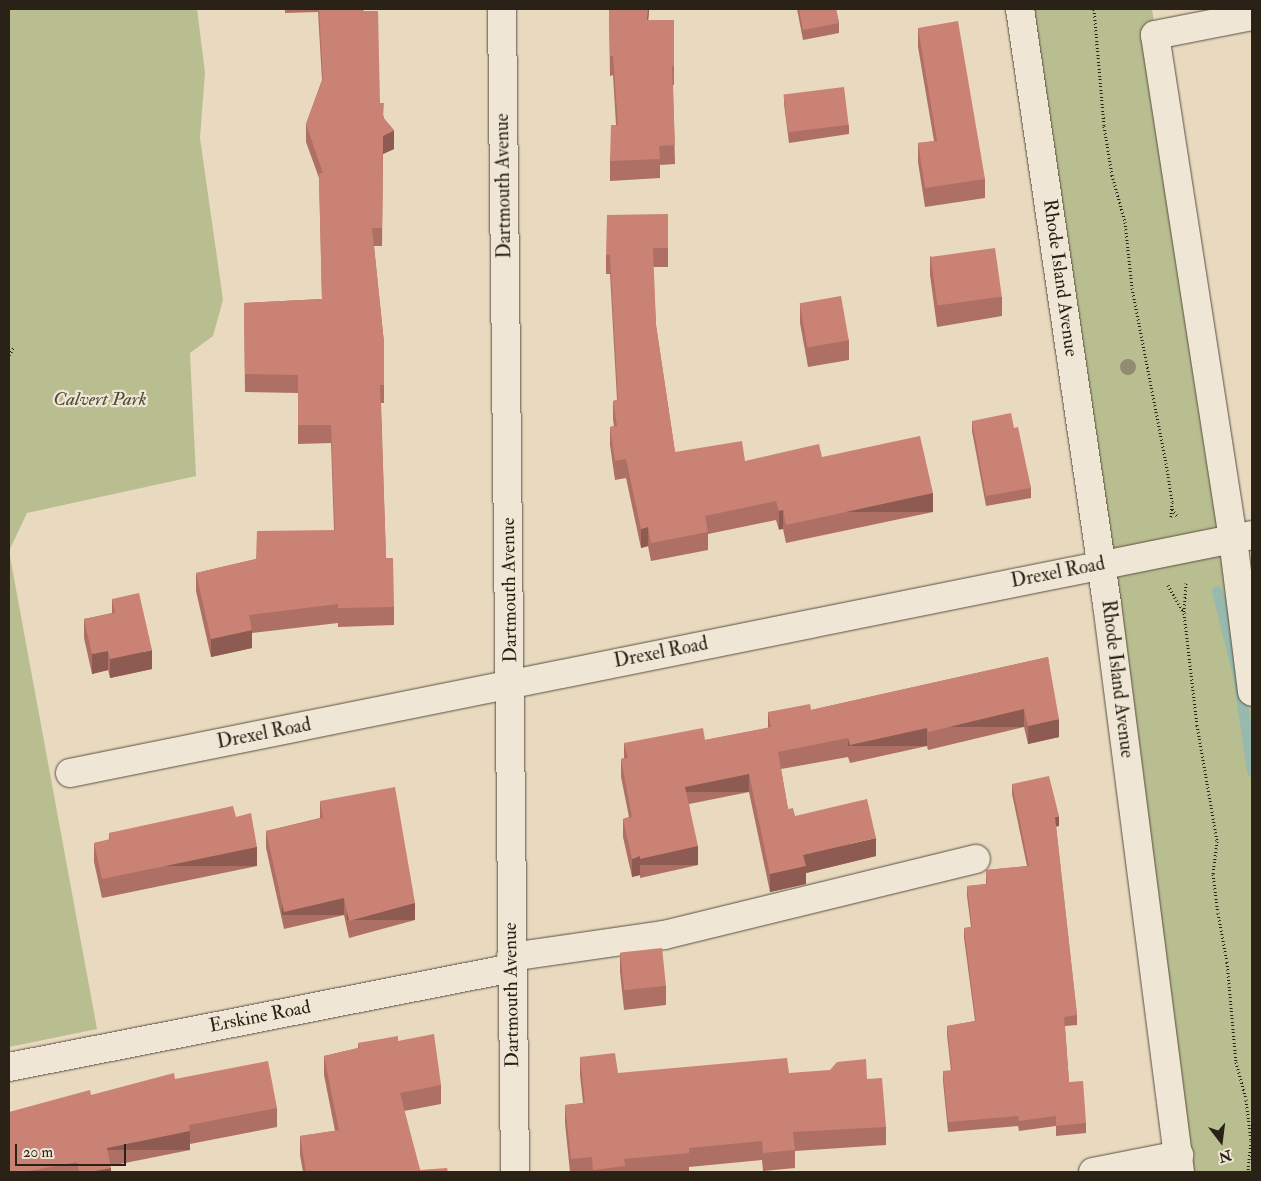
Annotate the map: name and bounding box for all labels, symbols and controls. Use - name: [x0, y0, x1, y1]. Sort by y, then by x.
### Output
- street label: Dartmouth Avenue: [491, 113, 517, 259]
- street label: Rhode Island Avenue: [1038, 198, 1082, 358]
- park label: Calvert Park: [53, 389, 147, 411]
- street label: Dartmouth Avenue: [497, 517, 523, 663]
- street label: Drexel Road: [1009, 553, 1107, 593]
- street label: Rhode Island Avenue: [1096, 599, 1138, 759]
- street label: Drexel Road: [612, 633, 710, 673]
- street label: Drexel Road: [215, 714, 313, 754]
- street label: Dartmouth Avenue: [499, 922, 525, 1068]
- street label: Erskine Road: [207, 996, 313, 1038]
- north arrow: [1196, 1116, 1246, 1166]
- scale bar: [18, 1134, 129, 1166]
- text: 20 m: [23, 1143, 53, 1162]
- text: N: [1217, 1146, 1233, 1166]

